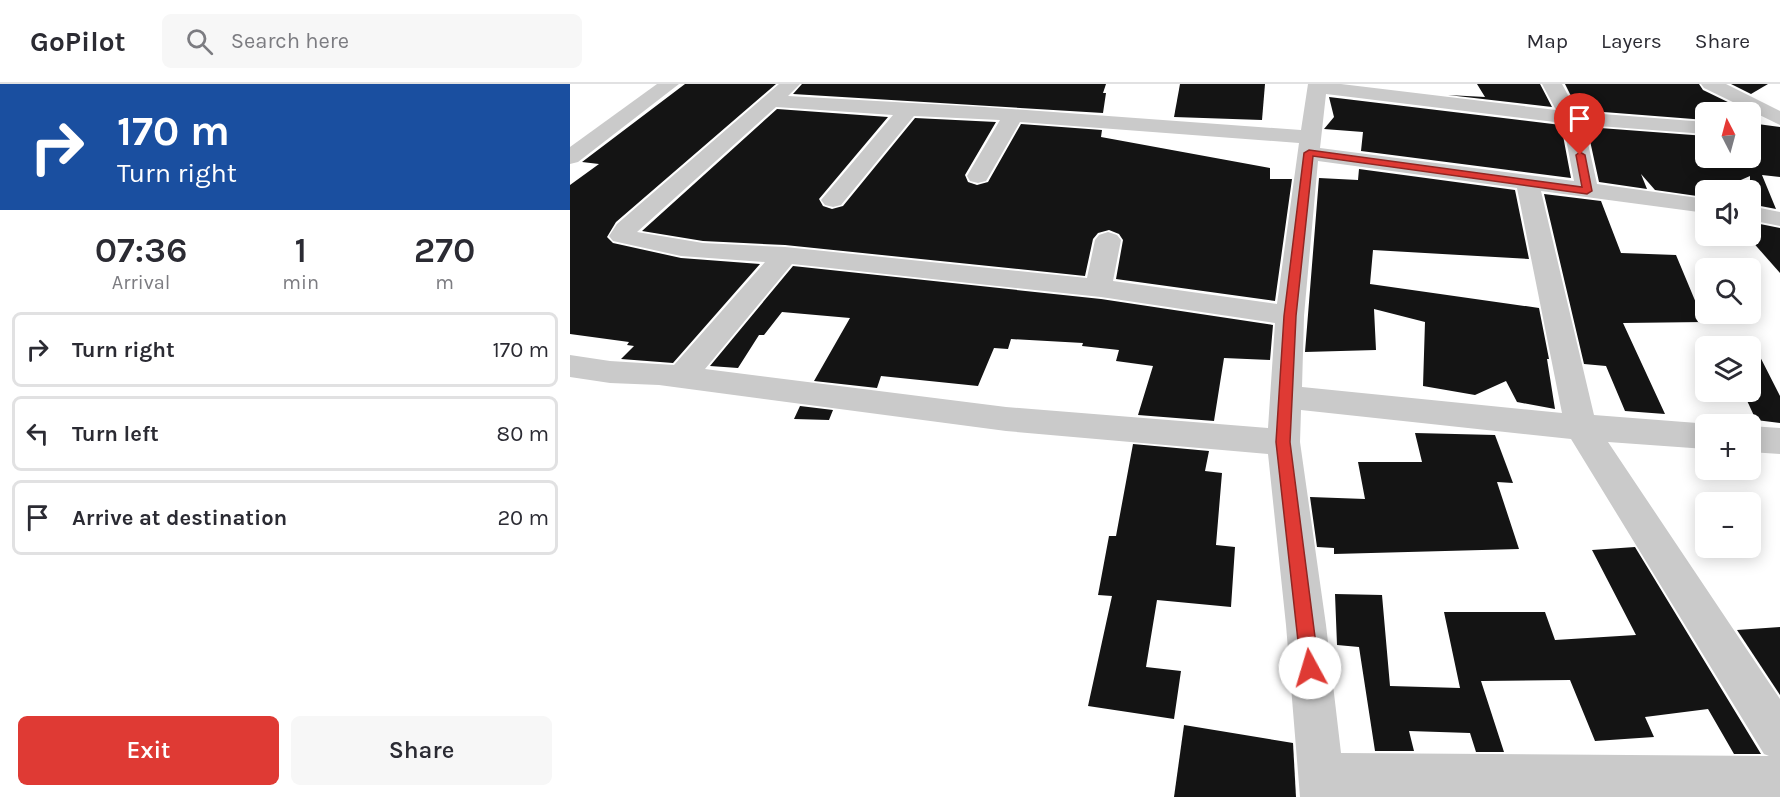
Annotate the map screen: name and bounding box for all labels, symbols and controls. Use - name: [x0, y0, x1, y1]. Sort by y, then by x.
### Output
- search box: [162, 14, 582, 68]
- text: GoPilot: [30, 25, 126, 58]
- icon: search: [183, 25, 216, 58]
- text: Search here: [231, 28, 349, 54]
- text: Map: [1526, 29, 1568, 53]
- text: Layers: [1601, 29, 1662, 53]
- text: Share: [1695, 29, 1750, 53]
- pin: [1554, 93, 1605, 155]
- icon: arrive: [1563, 102, 1596, 135]
- north arrow: [1695, 102, 1761, 168]
- map controls: [1695, 102, 1761, 558]
- text: 170 m: [117, 106, 230, 156]
- icon: right: [18, 108, 96, 186]
- text: Turn right: [117, 157, 237, 189]
- button: sound: [1695, 180, 1761, 246]
- text: 07:36: [95, 229, 188, 271]
- text: 1: [294, 229, 307, 271]
- text: 270: [414, 229, 475, 271]
- button: search: [1695, 258, 1761, 324]
- text: Arrival: [112, 271, 170, 294]
- text: min: [282, 271, 319, 294]
- text: m: [435, 271, 454, 294]
- icon: right: [21, 333, 54, 366]
- button: layers: [1695, 336, 1761, 402]
- text: Turn right: [72, 337, 175, 363]
- text: 170 m: [493, 337, 549, 363]
- button: +: [1695, 414, 1761, 480]
- icon: left: [21, 417, 54, 450]
- text: Turn left: [72, 421, 159, 447]
- text: 80 m: [497, 421, 549, 447]
- button: −: [1695, 492, 1761, 558]
- icon: arrive: [21, 501, 54, 534]
- text: Arrive at destination: [72, 505, 287, 531]
- text: 20 m: [497, 505, 549, 531]
- position arrow: [1278, 636, 1342, 700]
- button: Exit: [18, 716, 279, 785]
- button: Share: [291, 716, 552, 785]

